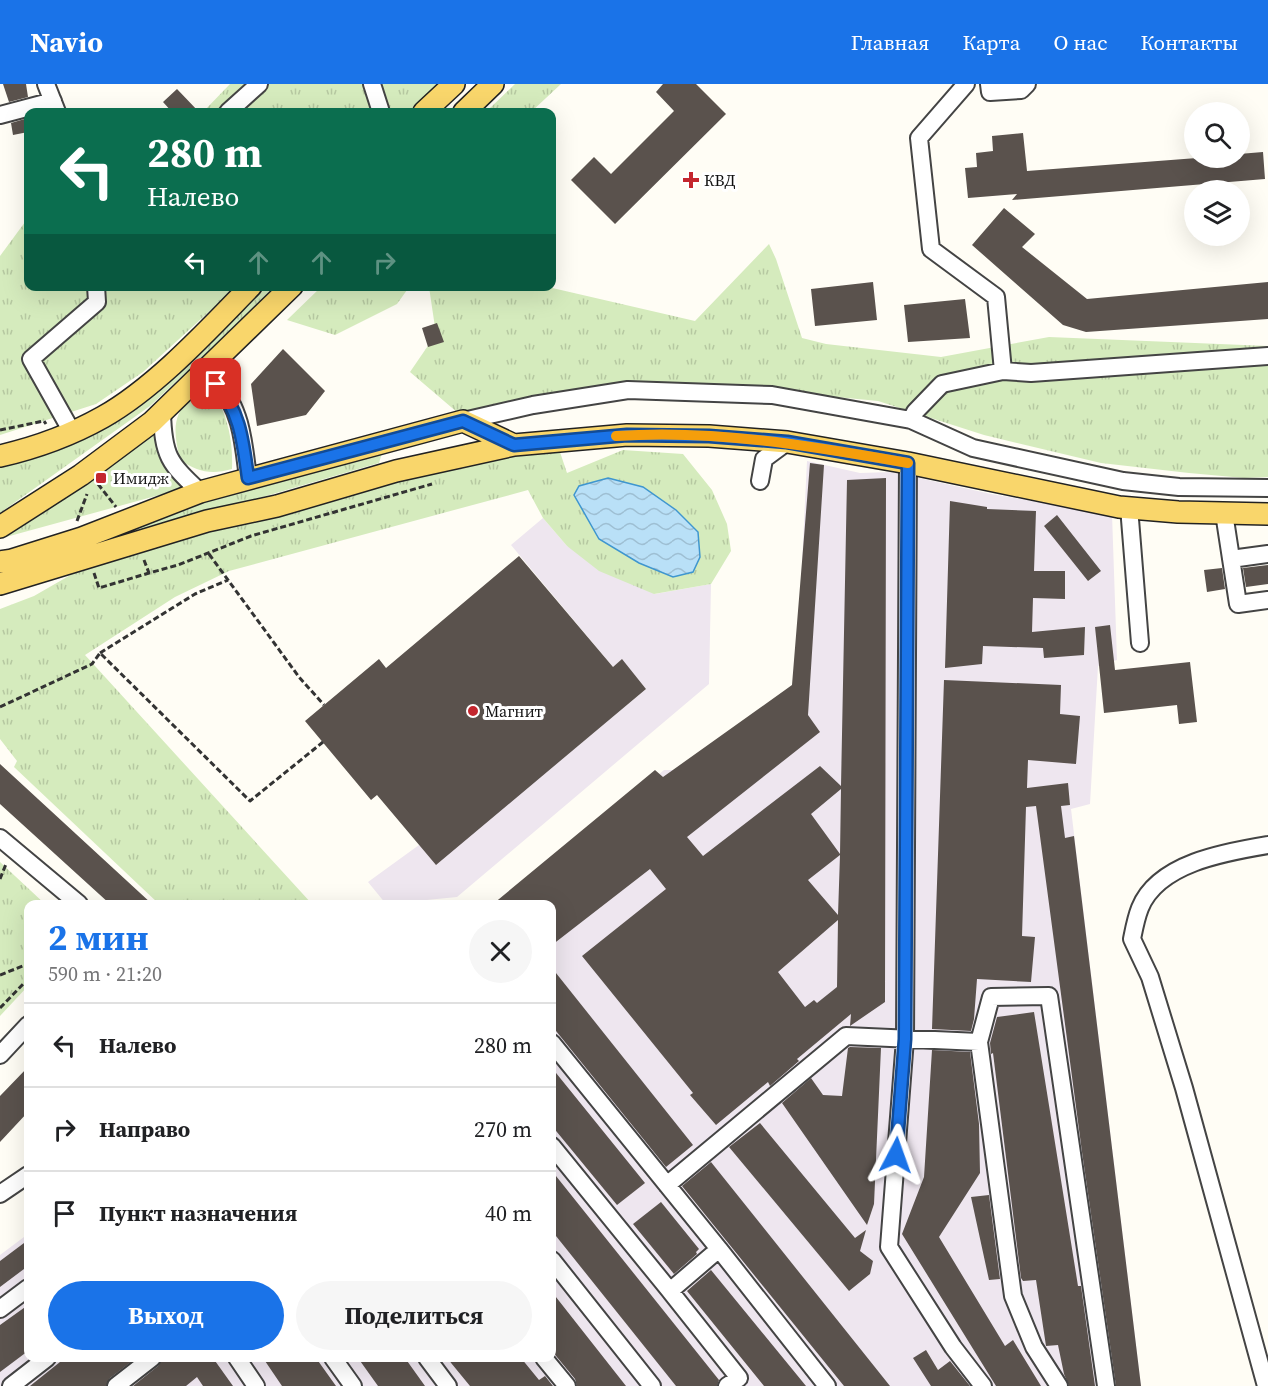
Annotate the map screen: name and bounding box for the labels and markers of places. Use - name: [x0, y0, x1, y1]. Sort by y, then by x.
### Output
- place label: КВД: [704, 169, 736, 191]
- marker: КВД: [682, 171, 700, 189]
- pin: [190, 358, 241, 409]
- place label: Имидж: [113, 467, 169, 489]
- marker: Имидж: [94, 471, 108, 485]
- place label: Магнит: [485, 700, 544, 722]
- marker: Магнит: [466, 704, 480, 718]

